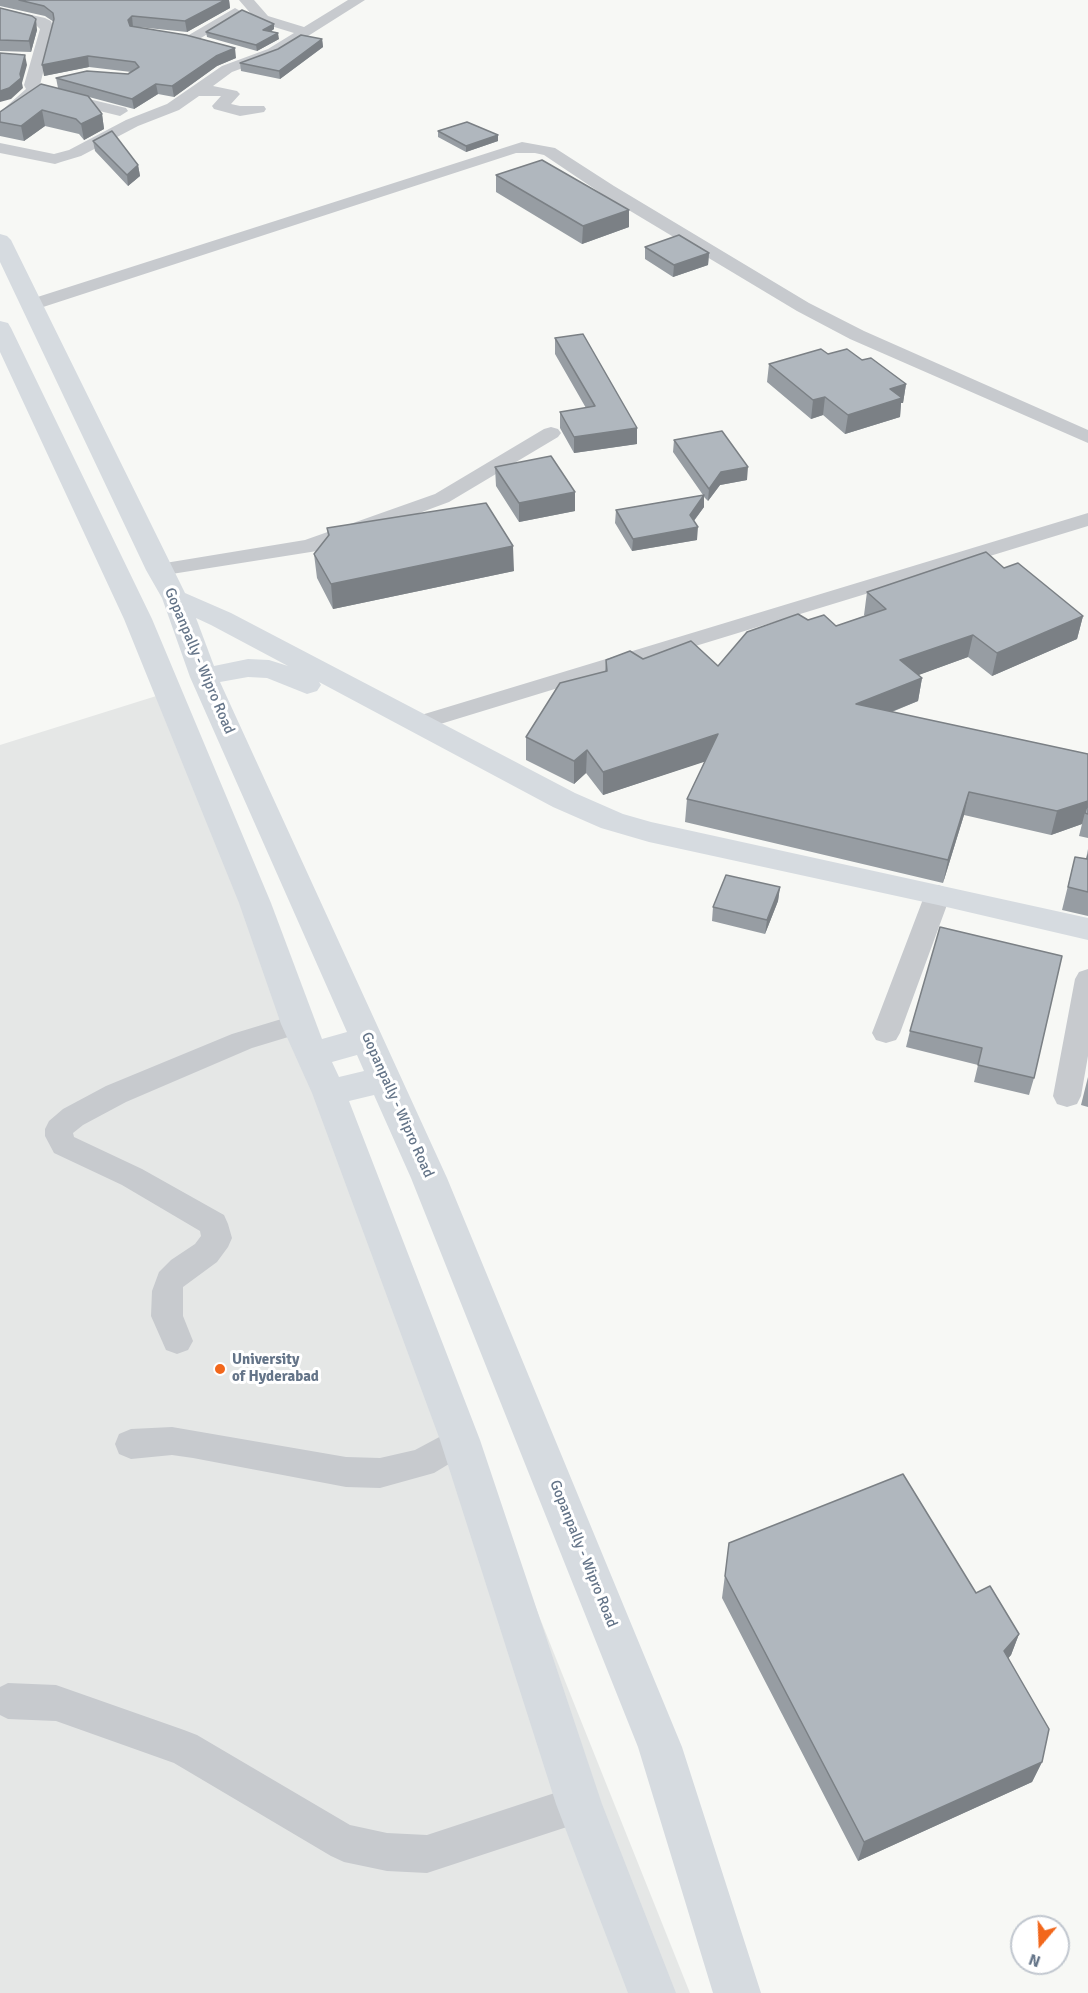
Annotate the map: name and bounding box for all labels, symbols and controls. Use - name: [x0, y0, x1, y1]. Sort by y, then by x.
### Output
- street label: Gopanpally - Wipro Road: [160, 585, 238, 737]
- street label: Gopanpally - Wipro Road: [357, 1030, 437, 1180]
- place label: University of Hyderabad: [232, 1351, 319, 1386]
- marker: University of Hyderabad: [213, 1362, 227, 1376]
- street label: Gopanpally - Wipro Road: [545, 1478, 621, 1630]
- north arrow: [1010, 1915, 1070, 1975]
- text: N: [1026, 1949, 1043, 1971]

